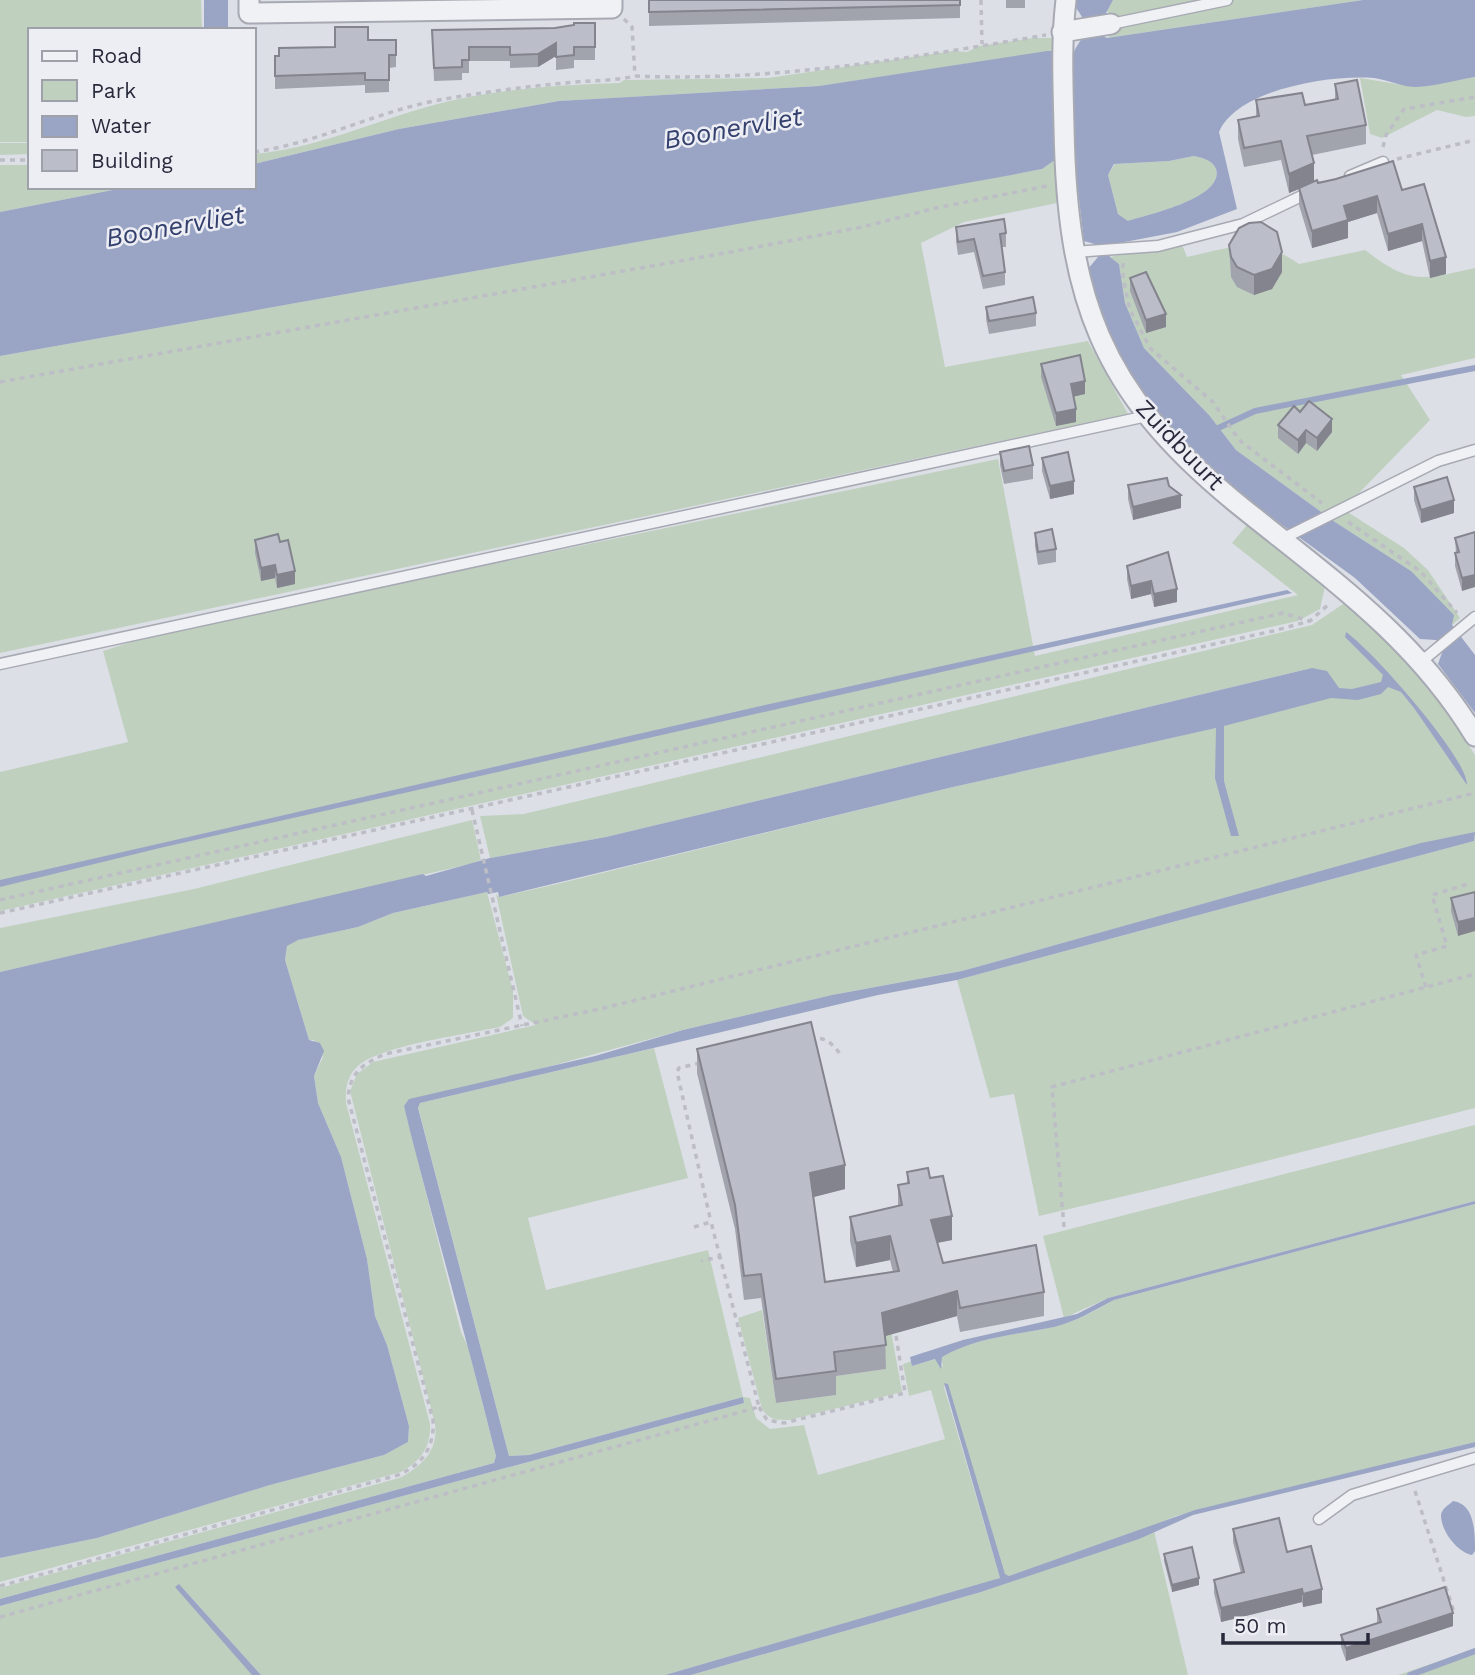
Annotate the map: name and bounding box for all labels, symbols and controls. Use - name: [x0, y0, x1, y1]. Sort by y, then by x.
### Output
- legend: [28, 28, 256, 189]
- text: Road: [91, 43, 142, 68]
- text: Park: [91, 78, 136, 103]
- water label: Boonervliet: [661, 101, 805, 155]
- text: Water: [91, 113, 152, 138]
- text: Building: [91, 148, 173, 173]
- water label: Boonervliet: [103, 199, 247, 253]
- street label: Zuidbuurt: [1130, 394, 1230, 496]
- scale bar: [1223, 1602, 1368, 1646]
- text: 50 m: [1234, 1613, 1286, 1638]

